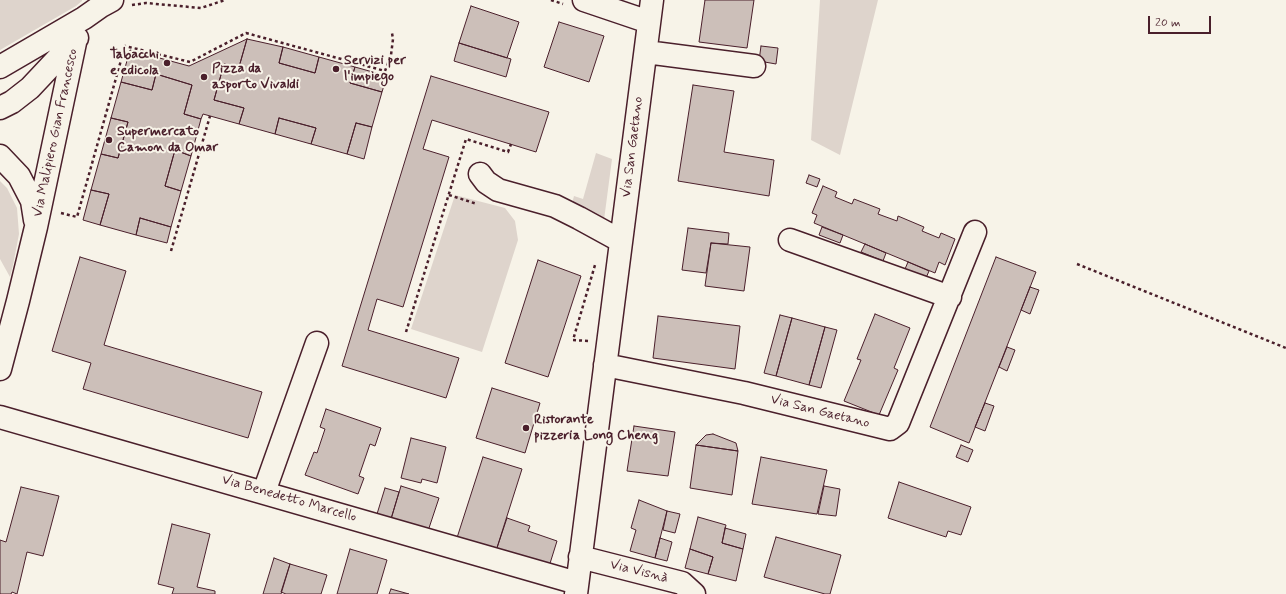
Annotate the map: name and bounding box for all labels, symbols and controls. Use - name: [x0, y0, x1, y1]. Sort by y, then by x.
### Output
- scale bar: [1150, 8, 1213, 34]
- text: 20 m: [1155, 15, 1181, 31]
- street label: Via Malipiero Gian Francesco: [30, 47, 82, 219]
- place label: Tabacchi e edicola: [110, 47, 159, 80]
- place label: Servizi per l'impiego: [344, 53, 406, 86]
- marker: Tabacchi e edicola: [162, 58, 172, 68]
- place label: Pizza da asporto Vivaldi: [212, 61, 299, 94]
- marker: Servizi per l'impiego: [331, 64, 341, 74]
- marker: Pizza da asporto Vivaldi: [199, 72, 209, 82]
- street label: Via San Gaetano: [618, 96, 648, 198]
- place label: Supermercato Camon da Omar: [117, 124, 218, 156]
- marker: Supermercato Camon da Omar: [104, 135, 114, 145]
- street label: Via San Gaetano: [769, 392, 871, 432]
- place label: Ristorante pizzeria Long Cheng: [534, 412, 658, 444]
- marker: Ristorante pizzeria Long Cheng: [521, 423, 531, 433]
- street label: Via Benedetto Marcello: [220, 472, 358, 526]
- street label: Via Visnà: [608, 557, 670, 587]

